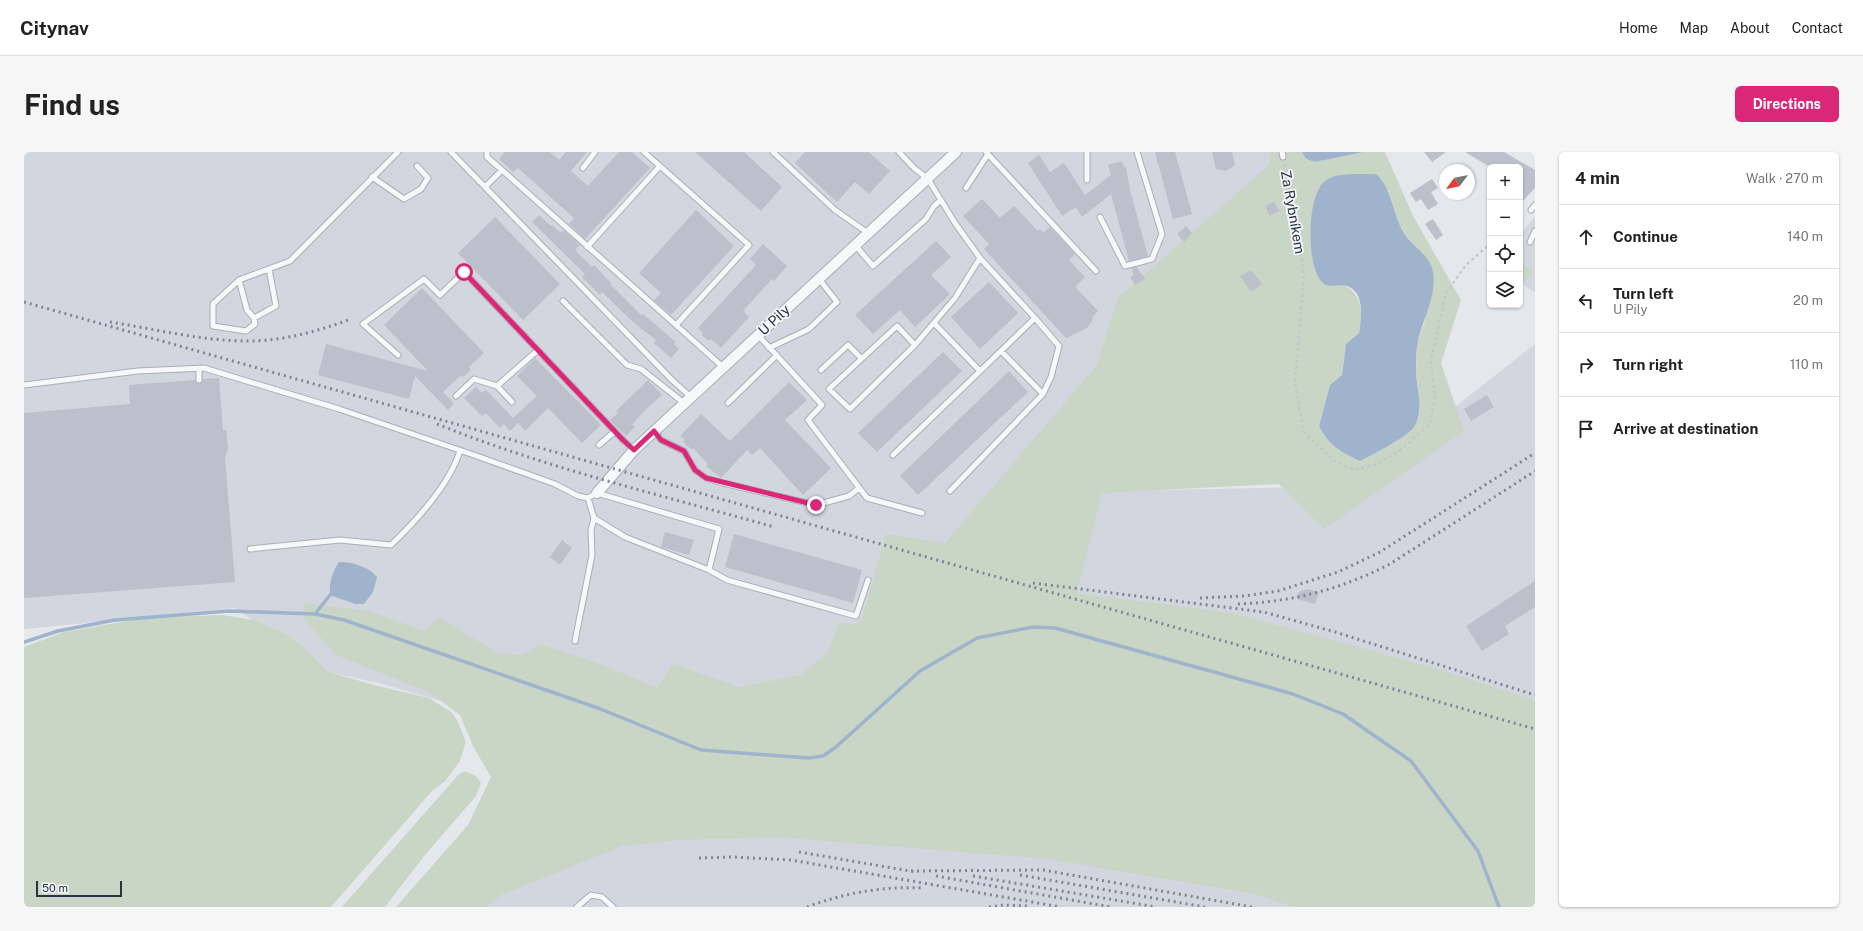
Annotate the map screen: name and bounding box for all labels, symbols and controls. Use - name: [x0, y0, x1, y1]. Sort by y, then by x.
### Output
- text: Citynav: [20, 17, 89, 39]
- text: Home: [1619, 20, 1658, 36]
- text: Map: [1680, 20, 1708, 36]
- text: About: [1730, 20, 1770, 36]
- text: Contact: [1792, 20, 1843, 36]
- button: Directions: [1735, 86, 1839, 122]
- text: Find us: [24, 88, 120, 121]
- north arrow: [1439, 164, 1475, 200]
- map controls: [1487, 164, 1523, 308]
- button: +: [1487, 164, 1523, 200]
- text: 4 min: [1575, 168, 1620, 188]
- street label: Za Rybníkem: [1278, 169, 1308, 255]
- text: Walk · 270 m: [1746, 171, 1823, 186]
- button: −: [1487, 200, 1523, 236]
- icon: ahead: [1575, 226, 1597, 248]
- text: Continue: [1613, 228, 1678, 245]
- text: 140 m: [1787, 229, 1823, 244]
- button: locate: [1487, 236, 1523, 272]
- route start: [455, 263, 473, 281]
- button: layers: [1487, 272, 1523, 308]
- text: Turn left: [1613, 285, 1674, 302]
- icon: left: [1575, 290, 1597, 312]
- text: 20 m: [1793, 293, 1823, 308]
- street label: U Pily: [755, 301, 793, 339]
- text: U Pily: [1613, 302, 1647, 317]
- icon: right: [1575, 354, 1597, 376]
- text: Turn right: [1613, 356, 1683, 373]
- text: 110 m: [1790, 357, 1823, 372]
- icon: arrive: [1575, 418, 1597, 440]
- text: Arrive at destination: [1613, 420, 1758, 437]
- route end: [807, 496, 825, 514]
- scale bar: [36, 879, 122, 898]
- text: 50 m: [42, 882, 68, 894]

